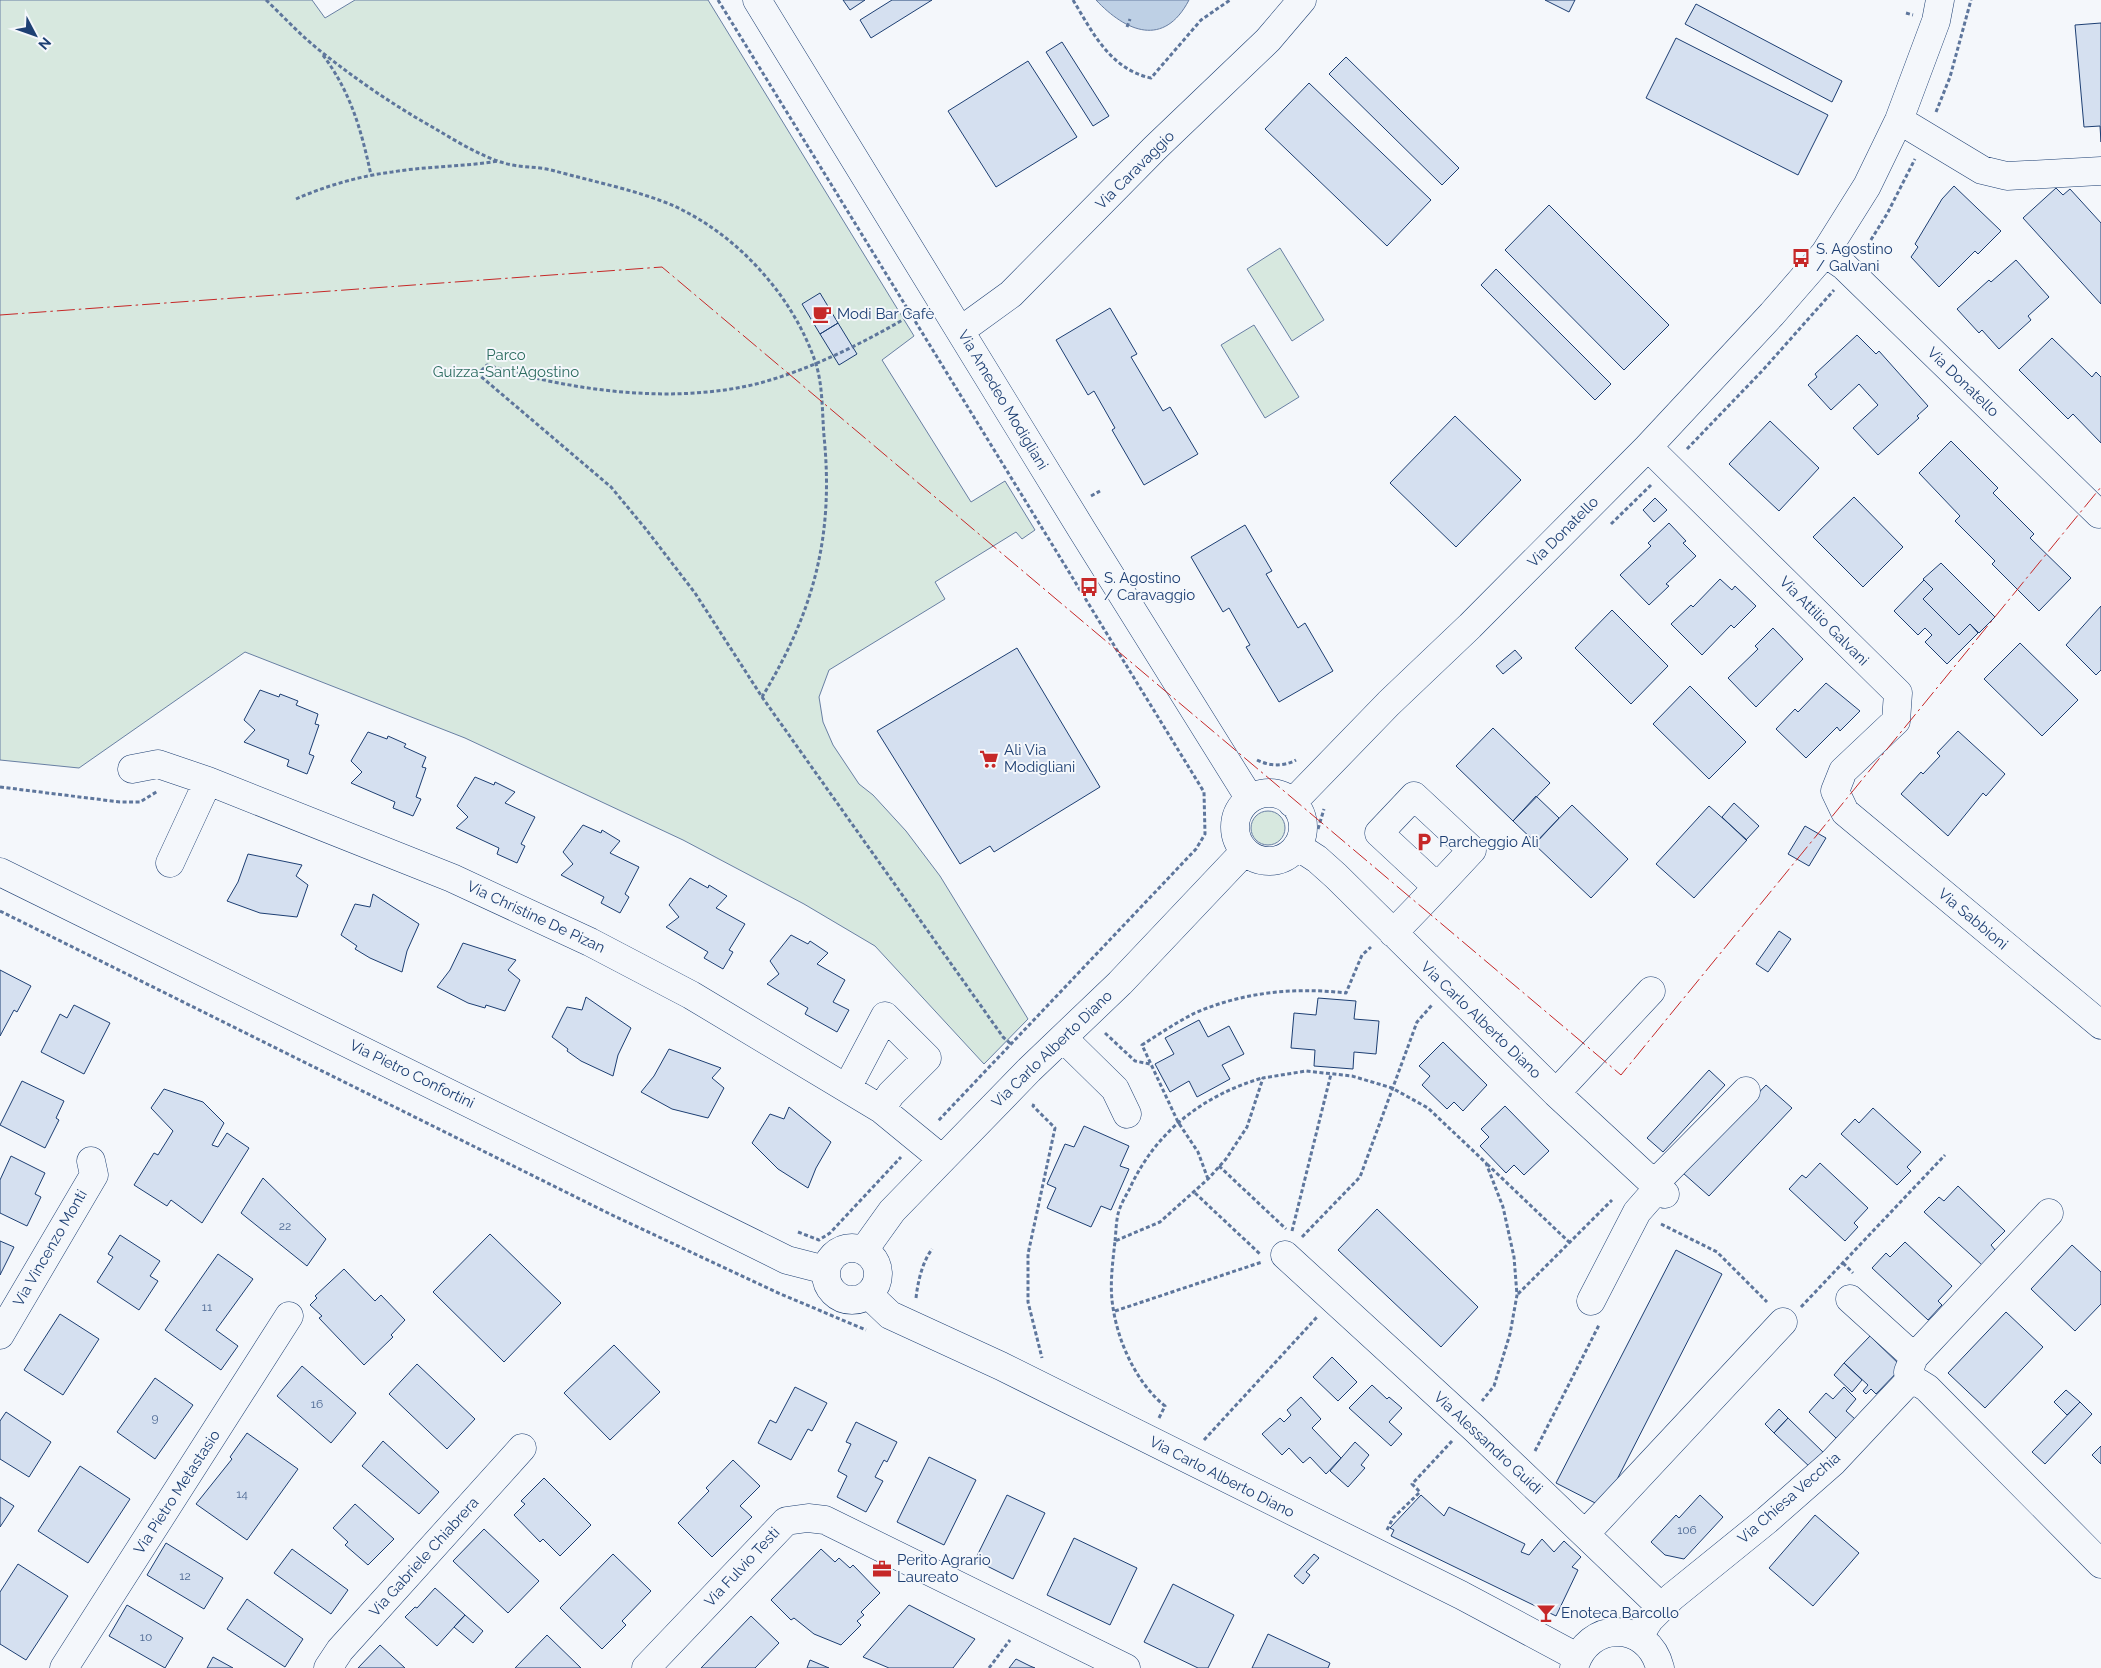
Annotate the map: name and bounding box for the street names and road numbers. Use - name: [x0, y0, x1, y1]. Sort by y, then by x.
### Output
- street label: Via Caravaggio: [1092, 127, 1178, 213]
- street label: Via Amedeo Modigliani: [954, 327, 1052, 473]
- street label: Via Donatello: [1923, 343, 2003, 421]
- street label: Via Donatello: [1524, 493, 1602, 571]
- street label: Via Attilio Galvani: [1776, 573, 1872, 669]
- street label: Via Christine De Pizan: [464, 877, 608, 957]
- street label: Via Sabbioni: [1934, 885, 2012, 953]
- street label: Via Carlo Alberto Diano: [1417, 958, 1545, 1082]
- street label: Via Carlo Alberto Diano: [988, 987, 1116, 1111]
- street label: Via Pietro Confortini: [347, 1036, 477, 1112]
- street label: Via Vincenzo Monti: [9, 1186, 91, 1310]
- street label: Via Alessandro Guidi: [1430, 1388, 1546, 1498]
- street label: Via Pietro Metastasio: [130, 1426, 224, 1557]
- street label: Via Carlo Alberto Diano: [1146, 1433, 1298, 1522]
- street label: Via Chiesa Vecchia: [1734, 1449, 1844, 1547]
- street label: Via Gabriele Chiabrera: [366, 1494, 482, 1620]
- street label: Via Fulvio Testi: [701, 1524, 783, 1610]

